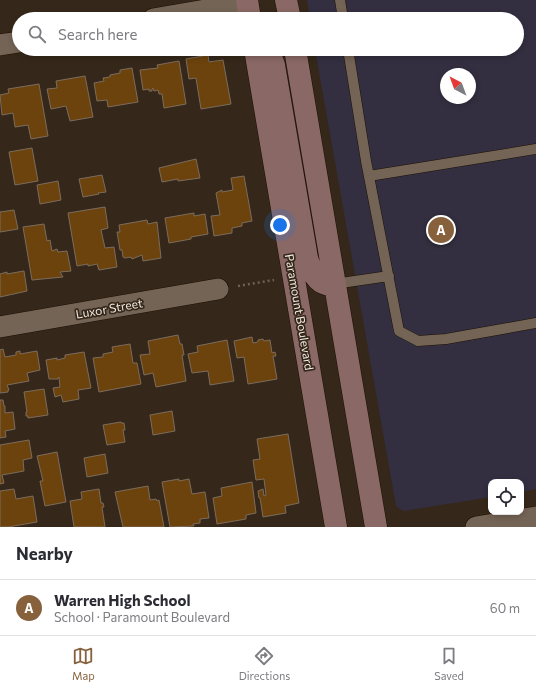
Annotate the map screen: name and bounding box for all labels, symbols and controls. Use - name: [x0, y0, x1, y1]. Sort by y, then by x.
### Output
- search box: [12, 12, 524, 56]
- icon: search: [26, 23, 48, 45]
- text: Search here: [58, 25, 137, 43]
- north arrow: [440, 68, 476, 104]
- your location: [270, 215, 290, 235]
- pin: A: [428, 215, 454, 245]
- street label: Paramount Boulevard: [283, 253, 317, 371]
- street label: Luxor Street: [74, 295, 144, 321]
- map controls: [488, 479, 524, 515]
- button: locate: [488, 479, 524, 515]
- text: Nearby: [16, 543, 73, 564]
- text: Warren High School: [54, 591, 191, 609]
- text: A: [24, 600, 34, 616]
- text: 60 m: [490, 600, 520, 616]
- text: School · Paramount Boulevard: [54, 609, 230, 625]
- tab: Map: [72, 645, 95, 682]
- tab: Directions: [239, 645, 290, 682]
- tab: Saved: [434, 645, 464, 682]

